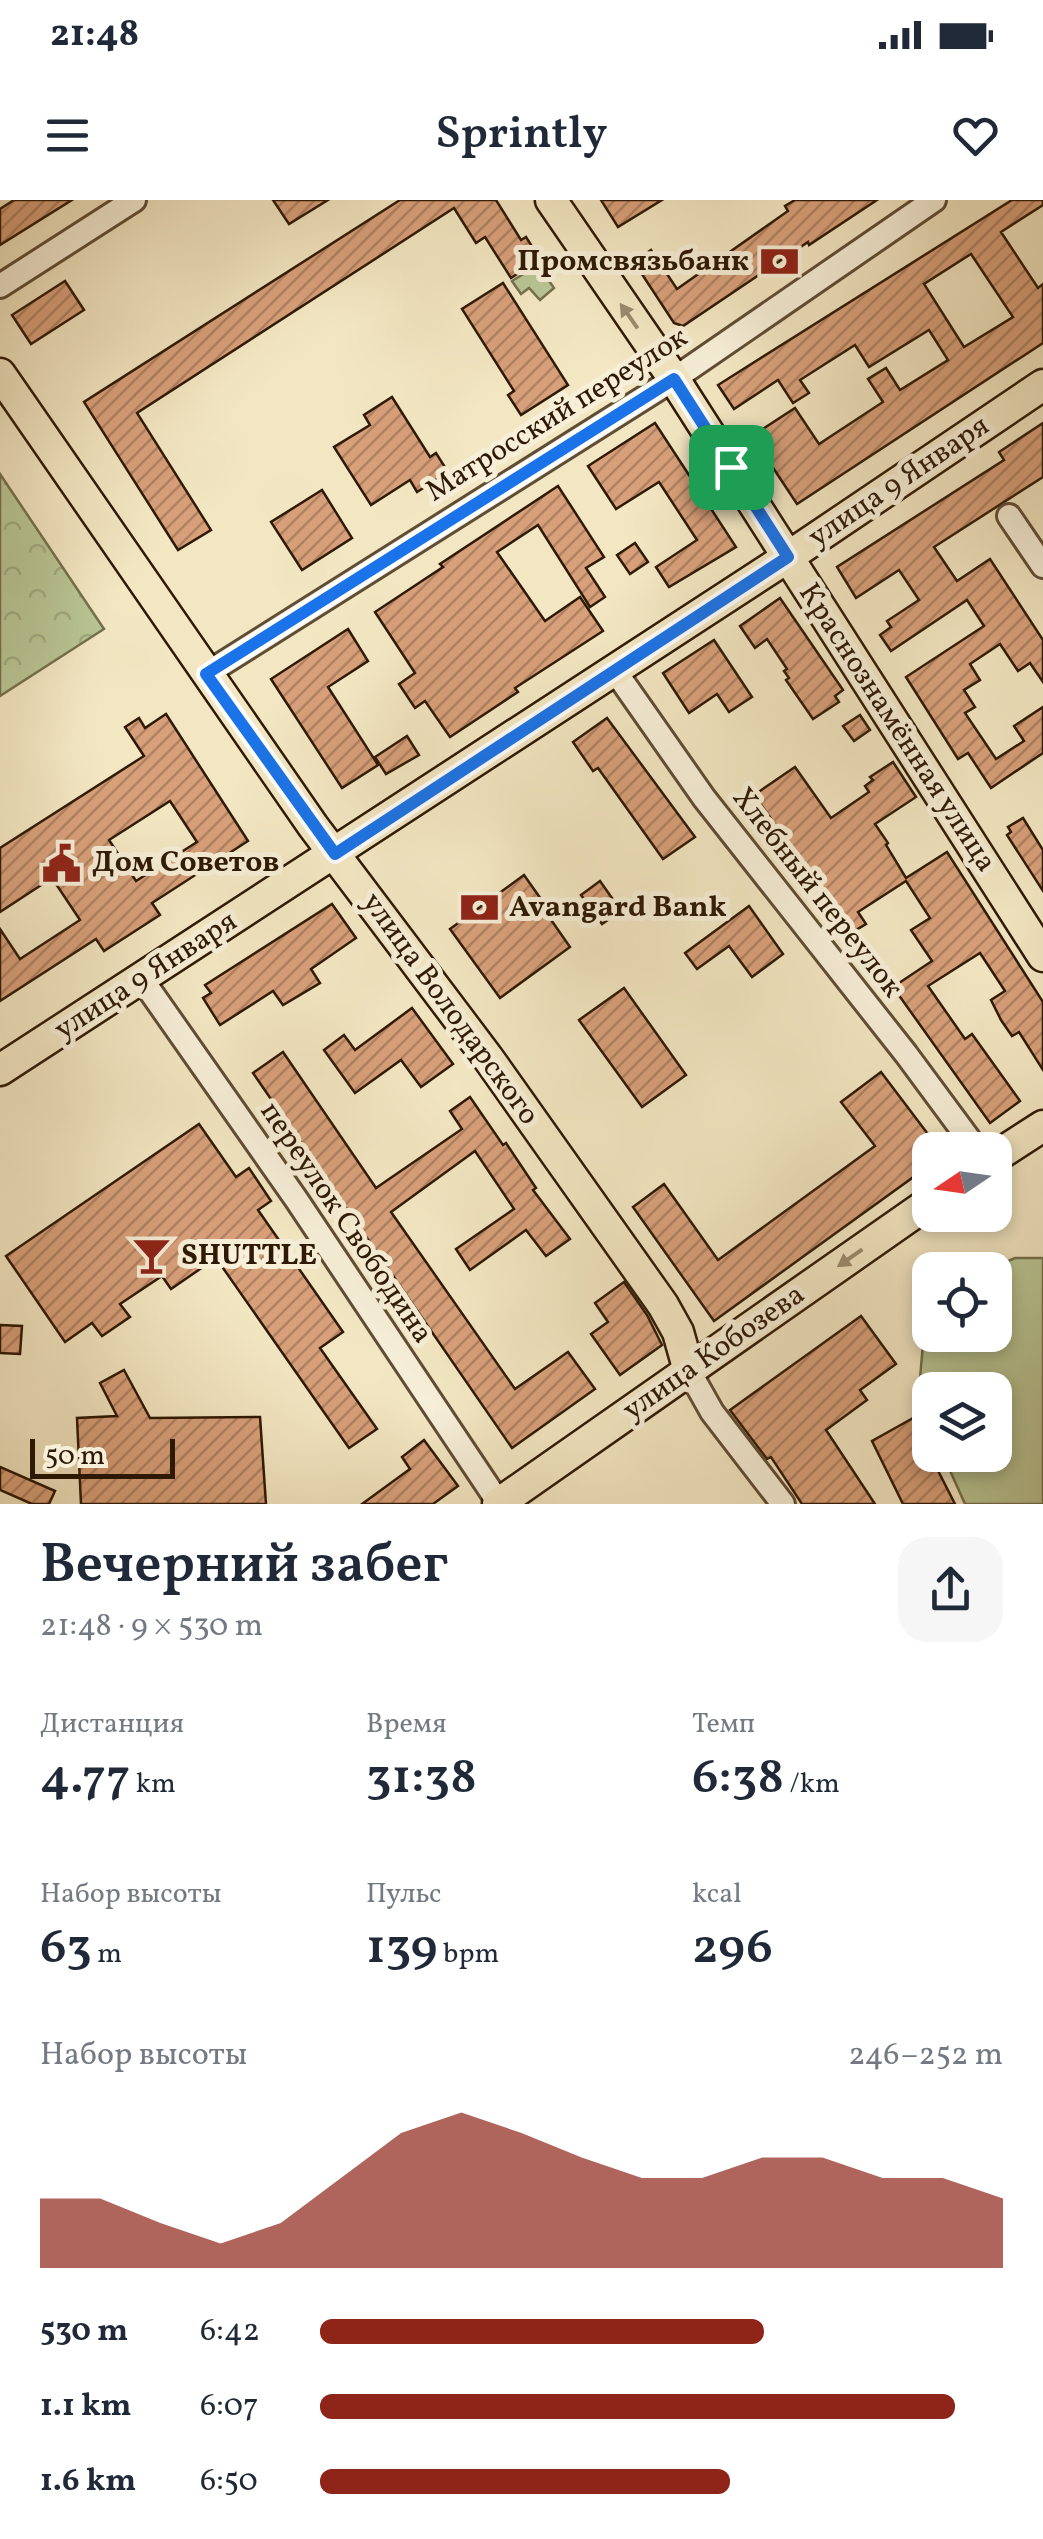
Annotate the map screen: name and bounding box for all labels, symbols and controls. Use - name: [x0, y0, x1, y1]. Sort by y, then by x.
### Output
- text: 21:48: [50, 9, 139, 62]
- text: Sprintly: [436, 104, 607, 167]
- icon: menu: [40, 108, 95, 163]
- icon: heart: [948, 108, 1003, 163]
- place label: Промсвязьбанк: [517, 241, 749, 283]
- bank icon: Промсвязьбанк: [758, 241, 800, 283]
- one-way arrow: [620, 302, 639, 329]
- street label: Матросский переулок: [418, 317, 696, 513]
- street label: улица 9 Января: [800, 406, 998, 558]
- pin: [689, 425, 774, 510]
- icon: arrive: [704, 440, 759, 495]
- street label: Краснознамённая улица: [788, 575, 1006, 881]
- street label: Хлебный переулок: [721, 779, 913, 1007]
- public building icon: Дом Советов: [41, 842, 83, 884]
- place label: Дом Советов: [92, 842, 279, 884]
- street label: улица Володарского: [351, 884, 549, 1134]
- bank icon: Avangard Bank: [458, 887, 500, 929]
- place label: Avangard Bank: [509, 887, 727, 929]
- street label: улица 9 Января: [46, 901, 246, 1051]
- street label: переулок Свободина: [249, 1094, 443, 1352]
- north arrow: [912, 1132, 1012, 1232]
- map controls: [912, 1132, 1012, 1472]
- bar icon: SHUTTLE: [130, 1235, 172, 1277]
- place label: SHUTTLE: [181, 1235, 317, 1277]
- one-way arrow: [837, 1248, 863, 1267]
- button: locate: [912, 1252, 1012, 1352]
- street label: улица Кобозева: [614, 1274, 814, 1432]
- button: layers: [912, 1372, 1012, 1472]
- scale bar: [30, 1434, 175, 1478]
- text: 50 m: [45, 1437, 105, 1476]
- text: Вечерний забег: [40, 1529, 448, 1605]
- button: share: [898, 1537, 1003, 1642]
- text: 21:48 · 9 × 530 m: [40, 1605, 263, 1649]
- text: Дистанция: [40, 1705, 184, 1744]
- text: Время: [366, 1705, 447, 1744]
- text: Темп: [692, 1705, 755, 1744]
- text: 4.77: [40, 1744, 130, 1814]
- text: 31:38: [366, 1744, 477, 1814]
- text: 6:38: [692, 1744, 784, 1814]
- text: km: [130, 1765, 176, 1804]
- text: /km: [784, 1765, 840, 1804]
- text: Набор высоты: [40, 1875, 221, 1914]
- text: Пульс: [366, 1875, 442, 1914]
- text: kcal: [692, 1875, 742, 1914]
- text: 63: [40, 1914, 92, 1984]
- text: 139: [366, 1914, 438, 1984]
- text: 296: [692, 1914, 773, 1984]
- text: m: [92, 1935, 122, 1974]
- text: bpm: [438, 1935, 499, 1974]
- text: Набор высоты: [40, 2034, 247, 2078]
- text: 246–252 m: [848, 2034, 1003, 2078]
- text: 530 m: [40, 2310, 128, 2354]
- text: 6:42: [200, 2310, 260, 2354]
- text: 1.1 km: [40, 2385, 132, 2429]
- text: 6:07: [200, 2385, 259, 2429]
- text: 1.6 km: [40, 2460, 136, 2504]
- text: 6:50: [200, 2460, 258, 2504]

